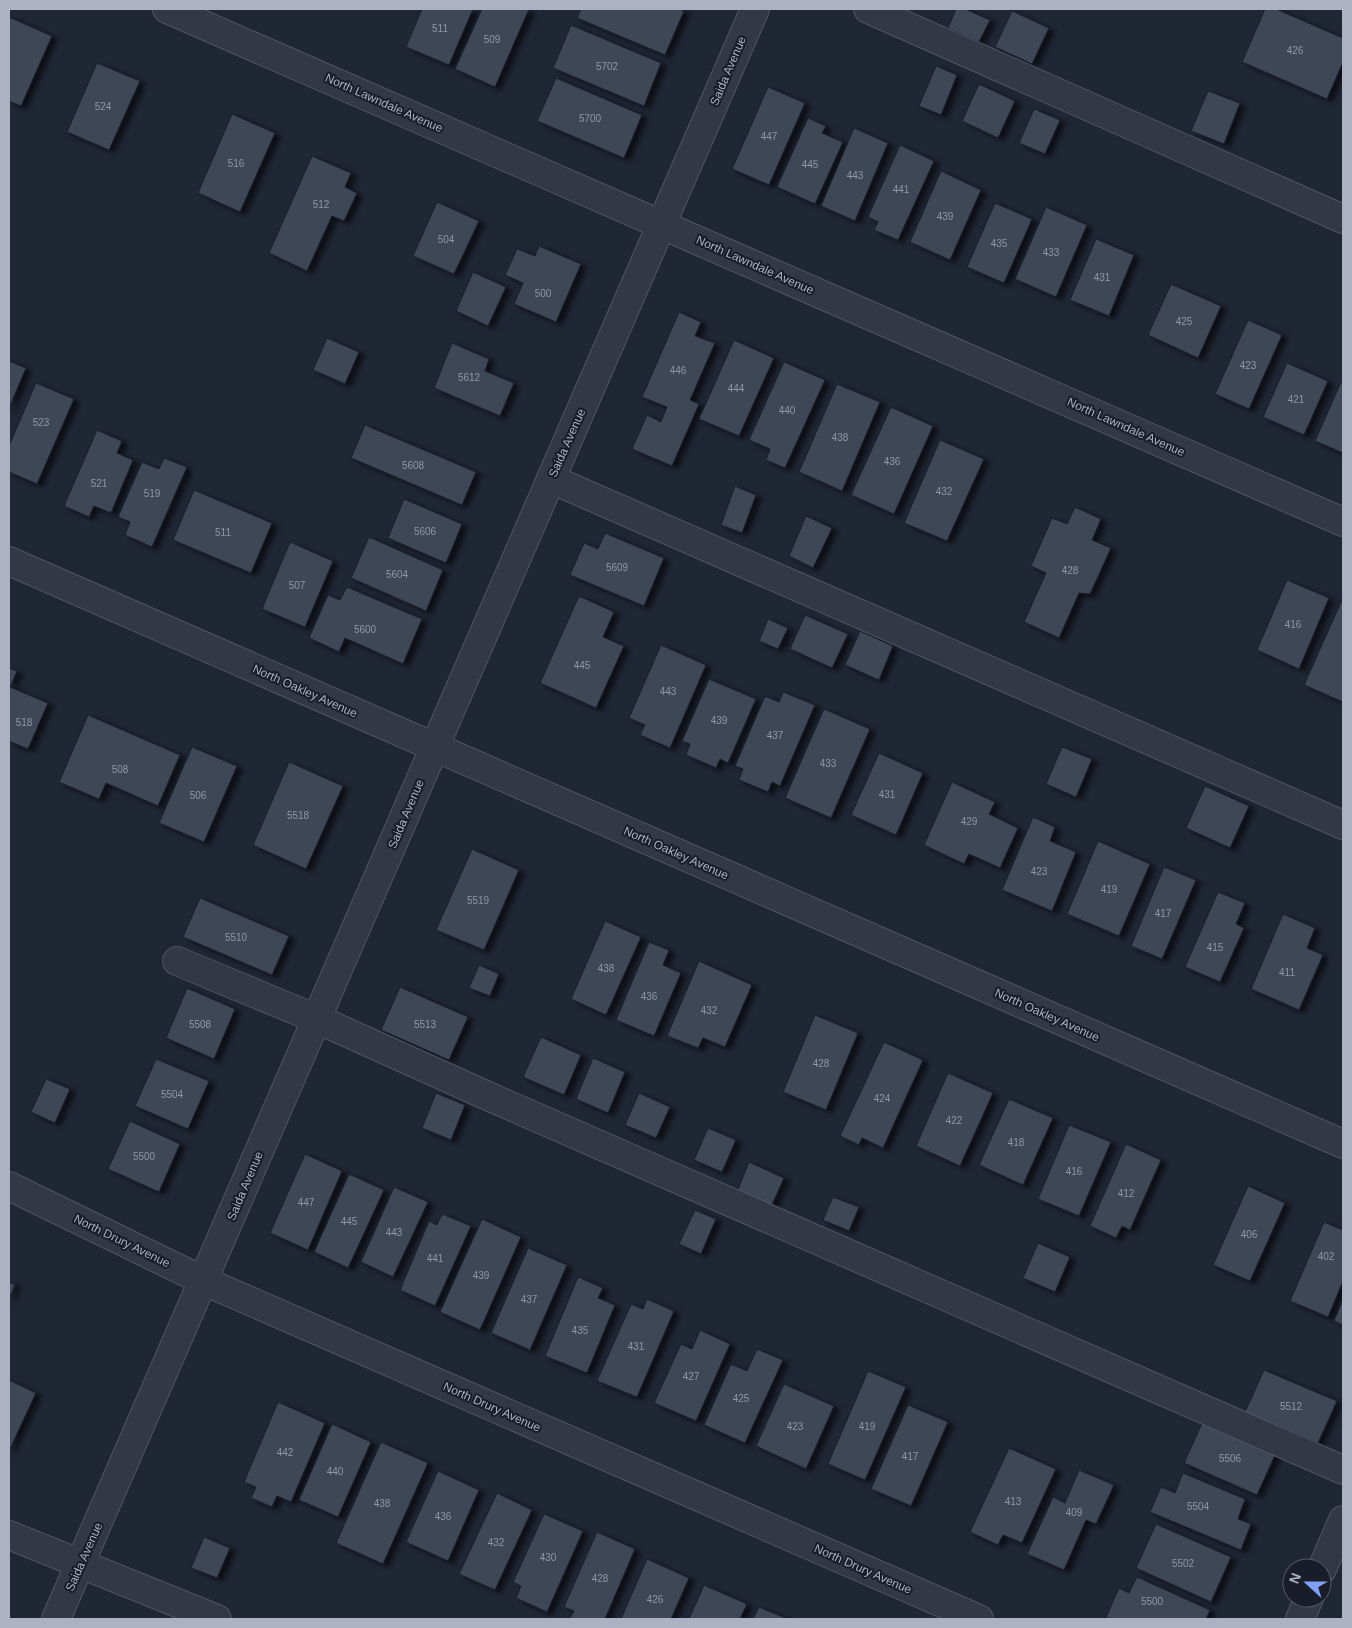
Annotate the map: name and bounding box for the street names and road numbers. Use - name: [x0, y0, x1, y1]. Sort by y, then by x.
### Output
- street label: Saida Avenue: [707, 34, 749, 108]
- street label: North Lawndale Avenue: [323, 71, 445, 135]
- street label: North Lawndale Avenue: [694, 233, 816, 297]
- street label: North Lawndale Avenue: [1065, 395, 1187, 459]
- street label: Saida Avenue: [546, 406, 589, 480]
- street label: North Oakley Avenue: [250, 662, 360, 721]
- street label: Saida Avenue: [385, 777, 427, 851]
- street label: North Oakley Avenue: [621, 824, 731, 883]
- street label: North Oakley Avenue: [992, 986, 1102, 1045]
- street label: Saida Avenue: [224, 1149, 266, 1223]
- street label: North Drury Avenue: [72, 1212, 173, 1270]
- street label: North Drury Avenue: [441, 1379, 543, 1435]
- street label: Saida Avenue: [63, 1520, 106, 1594]
- street label: North Drury Avenue: [812, 1541, 914, 1597]

